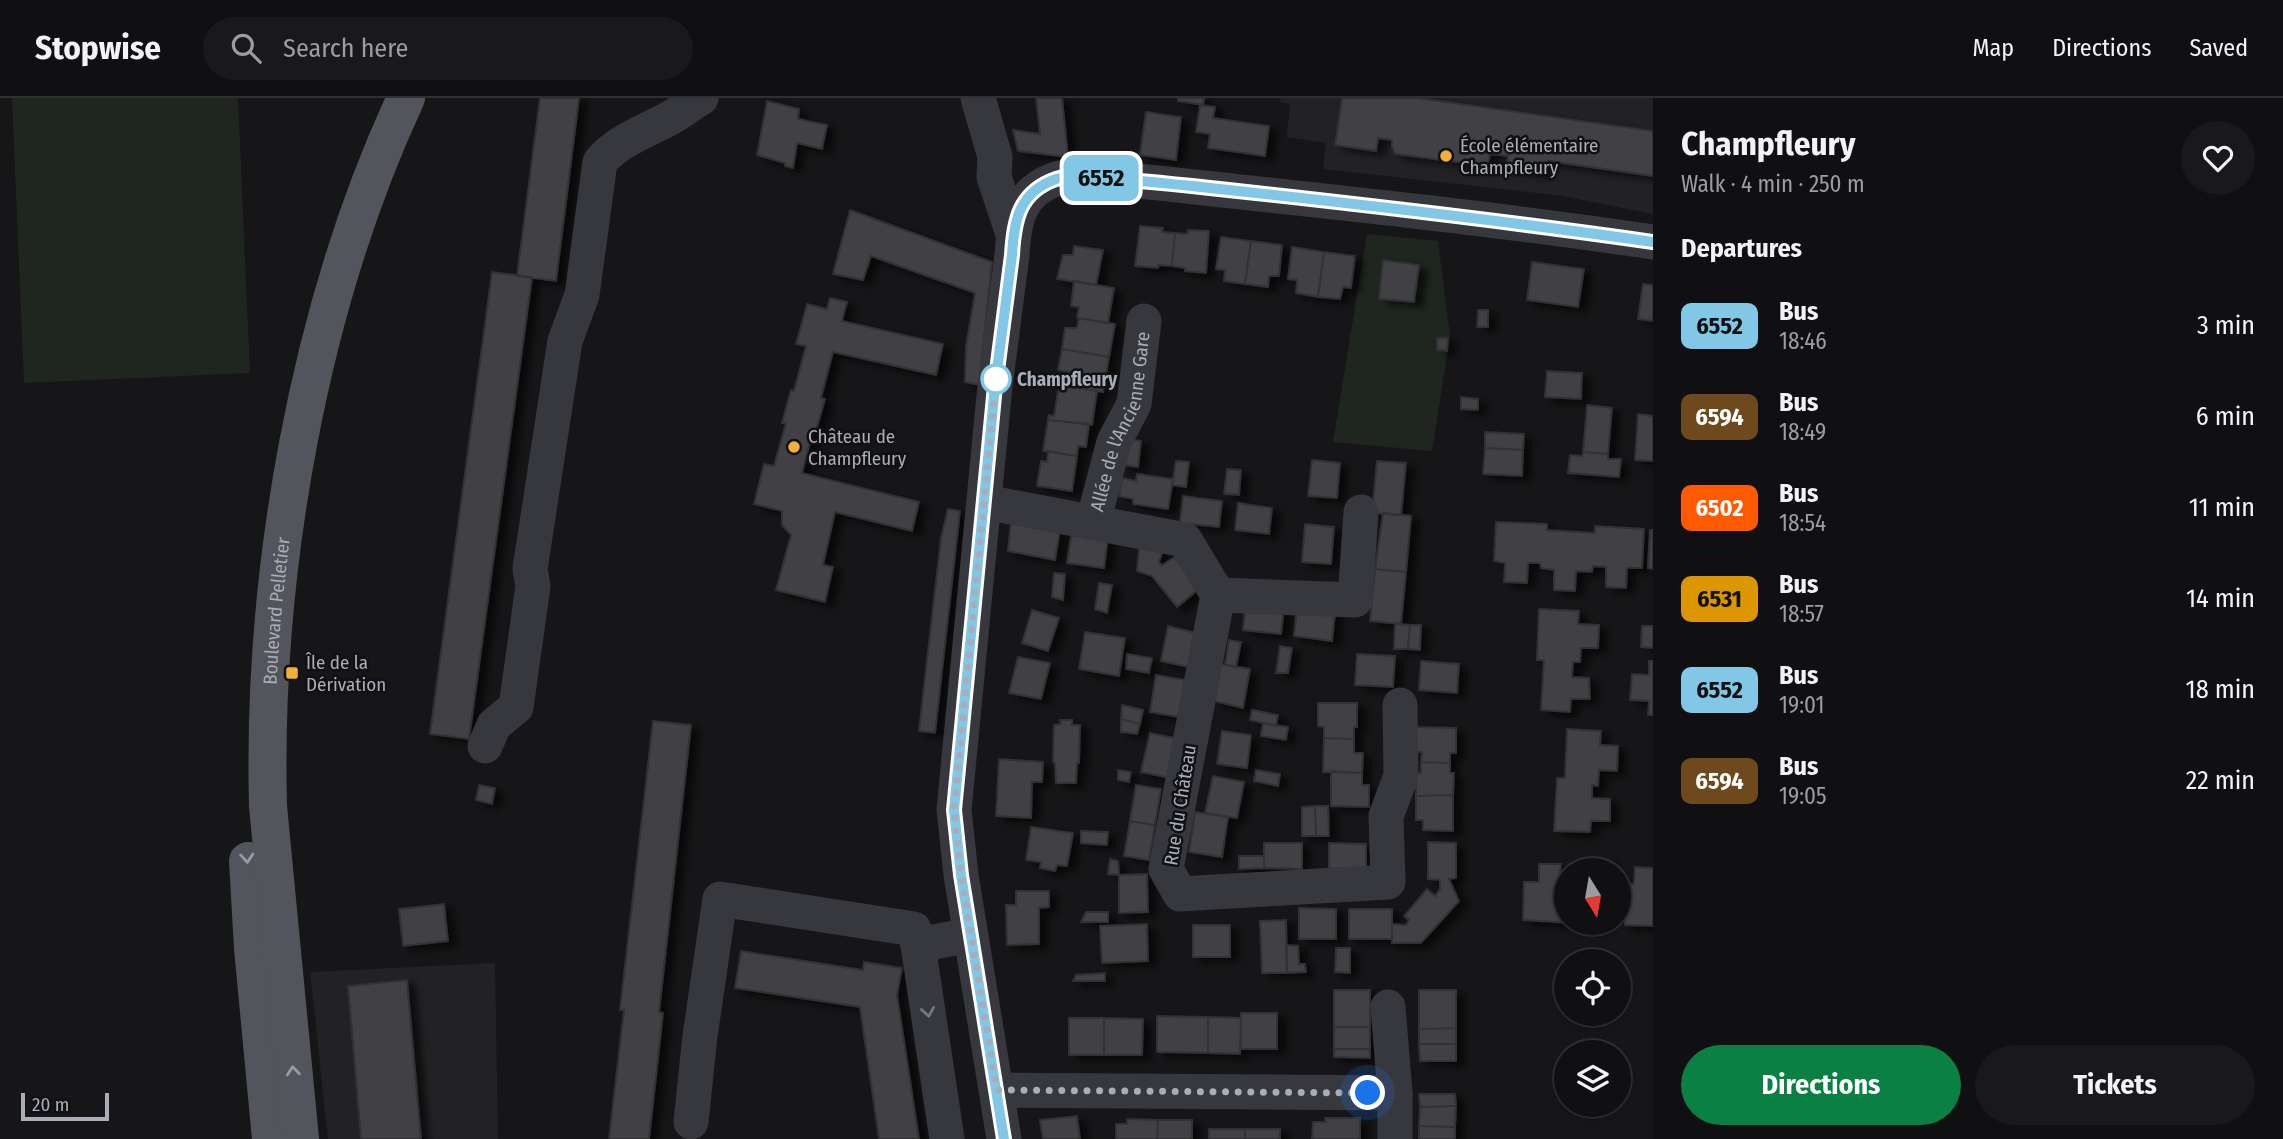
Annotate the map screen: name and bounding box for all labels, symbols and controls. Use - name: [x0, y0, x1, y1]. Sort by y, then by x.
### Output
- search box: [203, 17, 693, 80]
- text: Stopwise: [35, 28, 161, 68]
- icon: search: [227, 29, 265, 67]
- text: Search here: [283, 33, 408, 64]
- text: Map: [1973, 34, 2014, 62]
- text: Directions: [2052, 34, 2151, 62]
- text: Saved: [2189, 34, 2248, 62]
- button: heart: [2181, 121, 2255, 195]
- text: Champfleury: [1681, 124, 1855, 164]
- place label: École élémentaire Champfleury: [1460, 134, 1598, 179]
- marker: École élémentaire Champfleury: [1438, 148, 1454, 164]
- line badge: 6552: [1052, 155, 1150, 201]
- text: 6552: [1078, 164, 1124, 192]
- text: Walk · 4 min · 250 m: [1681, 170, 1865, 198]
- text: Departures: [1681, 233, 1802, 264]
- text: Bus: [1779, 296, 1818, 327]
- text: 3 min: [2197, 310, 2255, 341]
- text: 6552: [1696, 312, 1743, 340]
- text: 18:46: [1779, 327, 1827, 355]
- street label: Allée de l'Ancienne Gare: [1085, 330, 1154, 514]
- marker: Champfleury: [981, 364, 1011, 394]
- place label: Champfleury: [1017, 368, 1118, 391]
- text: Bus: [1779, 387, 1818, 418]
- text: 6 min: [2196, 401, 2255, 432]
- text: 6594: [1695, 403, 1744, 431]
- text: 18:49: [1779, 418, 1826, 446]
- place label: Château de Champfleury: [808, 425, 907, 470]
- marker: Château de Champfleury: [786, 439, 802, 455]
- text: Bus: [1779, 478, 1818, 509]
- text: 11 min: [2189, 492, 2255, 523]
- text: 6502: [1695, 494, 1744, 522]
- text: 18:54: [1779, 509, 1826, 537]
- street label: Boulevard Pelletier: [258, 535, 294, 685]
- text: Bus: [1779, 569, 1818, 600]
- text: 14 min: [2186, 583, 2255, 614]
- text: 6531: [1697, 585, 1742, 613]
- text: 18:57: [1779, 600, 1824, 628]
- place label: Île de la Dérivation: [305, 651, 386, 696]
- text: Bus: [1779, 660, 1818, 691]
- marker: Île de la Dérivation: [284, 665, 300, 681]
- text: 18 min: [2186, 674, 2255, 705]
- text: 6552: [1696, 676, 1743, 704]
- text: 19:01: [1779, 691, 1824, 719]
- street label: Rue du Château: [1159, 743, 1201, 867]
- text: Bus: [1779, 751, 1818, 782]
- text: 22 min: [2186, 765, 2255, 796]
- text: 6594: [1695, 767, 1744, 795]
- text: 19:05: [1779, 782, 1827, 810]
- one-way arrow: [240, 852, 255, 863]
- north arrow: [1554, 858, 1631, 934]
- map controls: [1554, 858, 1631, 1117]
- button: locate: [1554, 949, 1631, 1026]
- one-way arrow: [920, 1006, 935, 1018]
- button: layers: [1554, 1040, 1631, 1117]
- button: Directions: [1681, 1045, 1961, 1125]
- button: Tickets: [1975, 1045, 2255, 1125]
- one-way arrow: [286, 1065, 301, 1076]
- your location: [1350, 1075, 1385, 1110]
- scale bar: [21, 1090, 108, 1122]
- text: 20 m: [32, 1093, 69, 1116]

